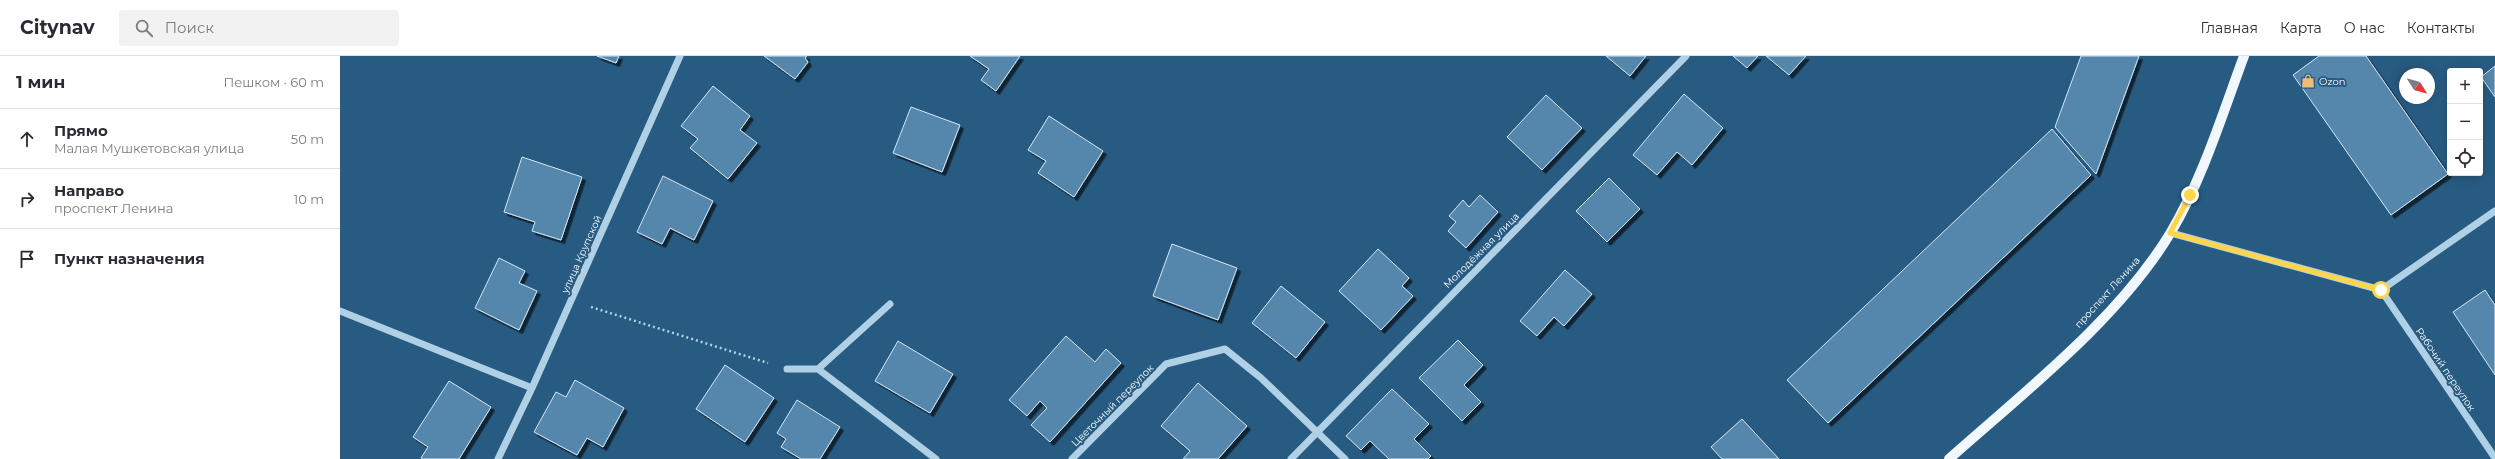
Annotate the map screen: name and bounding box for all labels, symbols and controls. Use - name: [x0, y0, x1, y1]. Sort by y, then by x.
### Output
- search box: [119, 10, 399, 46]
- text: Citynav: [20, 16, 95, 39]
- icon: search: [133, 17, 155, 39]
- text: Поиск: [165, 18, 214, 37]
- text: Главная: [2200, 19, 2258, 37]
- text: Карта: [2280, 19, 2322, 37]
- text: О нас: [2344, 19, 2385, 37]
- text: Контакты: [2407, 19, 2475, 37]
- north arrow: [2399, 68, 2435, 104]
- map controls: [2447, 68, 2483, 176]
- button: +: [2447, 68, 2483, 104]
- text: 1 мин: [16, 72, 65, 92]
- shop icon: Ozon: [2300, 73, 2316, 89]
- text: Пешком · 60 m: [223, 74, 324, 90]
- place label: Ozon: [2319, 75, 2345, 88]
- button: −: [2447, 104, 2483, 140]
- text: Прямо: [54, 121, 108, 140]
- icon: ahead: [16, 128, 38, 150]
- text: 50 m: [291, 131, 324, 147]
- text: Малая Мушкетовская улица: [54, 140, 244, 156]
- button: locate: [2447, 140, 2483, 176]
- text: Направо: [54, 181, 124, 200]
- route end: [2181, 186, 2199, 204]
- icon: right: [16, 188, 38, 210]
- text: 10 m: [294, 191, 324, 207]
- text: проспект Ленина: [54, 200, 173, 216]
- street label: Молодёжная улица: [1441, 210, 1522, 291]
- street label: улица Крупской: [558, 213, 605, 296]
- icon: arrive: [16, 248, 38, 270]
- text: Пункт назначения: [54, 249, 205, 268]
- street label: проспект Ленина: [2072, 254, 2143, 331]
- route start: [2372, 281, 2390, 299]
- street label: Рабочий переулок: [2413, 325, 2478, 414]
- street label: Цветочный переулок: [1069, 361, 1156, 449]

